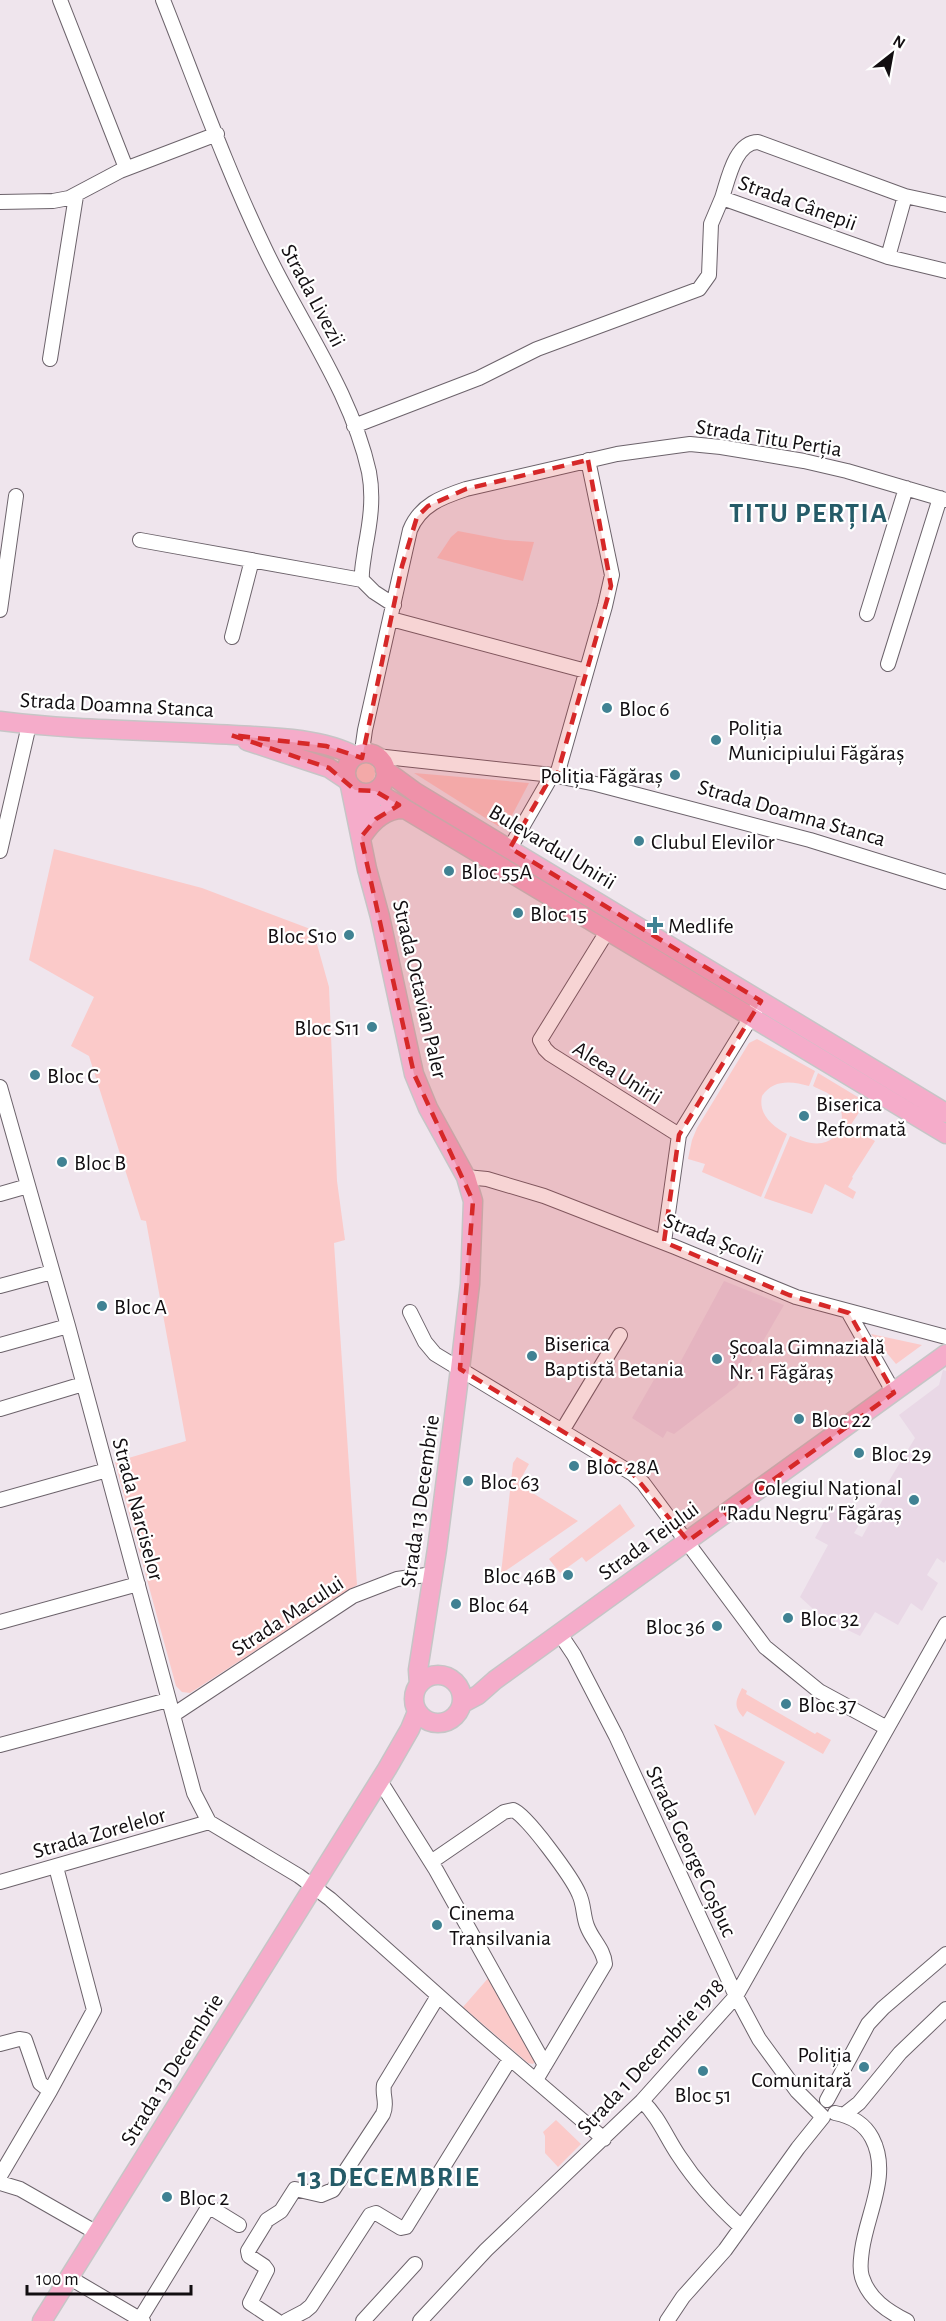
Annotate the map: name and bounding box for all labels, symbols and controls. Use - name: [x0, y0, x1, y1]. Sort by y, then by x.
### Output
- north arrow: [862, 24, 922, 84]
- text: N: [890, 32, 908, 52]
- street label: Strada Cânepii: [735, 171, 860, 235]
- street label: Strada Livezii: [277, 240, 349, 350]
- street label: Strada Titu Perția: [694, 416, 844, 462]
- district label: TITU PERȚIA: [729, 500, 889, 530]
- street label: Strada Doamna Stanca: [19, 689, 214, 721]
- place label: Bloc 6: [619, 698, 670, 720]
- marker: Bloc 6: [600, 701, 614, 715]
- place label: Poliția Municipiului Făgăraș: [728, 717, 904, 766]
- marker: Poliția Municipiului Făgăraș: [709, 733, 723, 747]
- place label: Poliția Făgăraș: [540, 765, 663, 789]
- marker: Poliția Făgăraș: [668, 768, 682, 782]
- street label: Strada Doamna Stanca: [695, 776, 888, 850]
- street label: Bulevardul Unirii: [485, 800, 620, 893]
- place label: Clubul Elevilor: [651, 831, 775, 853]
- marker: Clubul Elevilor: [632, 834, 646, 848]
- place label: Bloc 55A: [461, 861, 533, 883]
- marker: Bloc 55A: [442, 864, 456, 878]
- street label: Strada Octavian Paler: [389, 898, 451, 1080]
- place label: Bloc 15: [530, 903, 587, 925]
- marker: Bloc 15: [511, 906, 525, 920]
- place label: Medlife: [668, 915, 734, 937]
- marker: Medlife: [646, 916, 664, 934]
- place label: Bloc S10: [267, 925, 337, 947]
- marker: Bloc S10: [342, 928, 356, 942]
- place label: Bloc S11: [294, 1017, 360, 1039]
- marker: Bloc S11: [365, 1020, 379, 1034]
- street label: Aleea Unirii: [569, 1037, 666, 1109]
- place label: Bloc C: [47, 1065, 99, 1087]
- marker: Bloc C: [28, 1068, 42, 1082]
- place label: Biserica Reformată: [816, 1093, 906, 1140]
- marker: Biserica Reformată: [797, 1109, 811, 1123]
- place label: Bloc B: [74, 1152, 126, 1174]
- marker: Bloc B: [55, 1155, 69, 1169]
- street label: Strada Școlii: [660, 1209, 766, 1271]
- place label: Bloc A: [114, 1296, 167, 1318]
- marker: Bloc A: [95, 1299, 109, 1313]
- place label: Biserica Baptistă Betania: [544, 1333, 684, 1380]
- place label: Școala Gimnazială Nr. 1 Făgăraș: [729, 1336, 885, 1385]
- marker: Biserica Baptistă Betania: [525, 1349, 539, 1363]
- marker: Școala Gimnazială Nr. 1 Făgăraș: [710, 1352, 724, 1366]
- place label: Bloc 22: [811, 1409, 871, 1431]
- marker: Bloc 22: [792, 1412, 806, 1426]
- street label: Strada 13 Decembrie: [397, 1413, 443, 1589]
- street label: Strada Narciselor: [108, 1436, 168, 1583]
- place label: Bloc 29: [871, 1443, 932, 1465]
- marker: Bloc 29: [852, 1446, 866, 1460]
- place label: Bloc 28A: [586, 1456, 660, 1478]
- marker: Bloc 28A: [567, 1459, 581, 1473]
- place label: Bloc 63: [480, 1471, 540, 1493]
- marker: Bloc 63: [461, 1474, 475, 1488]
- place label: Colegiul Național "Radu Negru" Făgăraș: [720, 1477, 902, 1526]
- marker: Colegiul Național "Radu Negru" Făgăraș: [907, 1493, 921, 1507]
- street label: Strada Teiului: [595, 1497, 703, 1584]
- place label: Bloc 46B: [483, 1565, 556, 1587]
- marker: Bloc 46B: [561, 1568, 575, 1582]
- street label: Strada Macului: [228, 1572, 347, 1660]
- place label: Bloc 64: [468, 1594, 529, 1616]
- marker: Bloc 64: [449, 1597, 463, 1611]
- place label: Bloc 32: [800, 1608, 859, 1630]
- marker: Bloc 32: [781, 1611, 795, 1625]
- place label: Bloc 36: [645, 1616, 705, 1638]
- marker: Bloc 36: [710, 1619, 724, 1633]
- place label: Bloc 37: [798, 1694, 856, 1716]
- marker: Bloc 37: [779, 1697, 793, 1711]
- street label: Strada George Coșbuc: [640, 1763, 741, 1942]
- street label: Strada Zorelelor: [30, 1803, 168, 1862]
- place label: Cinema Transilvania: [449, 1902, 551, 1949]
- marker: Cinema Transilvania: [430, 1918, 444, 1932]
- street label: Strada 1 Decembrie 1918: [573, 1974, 729, 2139]
- street label: Strada 13 Decembrie: [116, 1990, 227, 2149]
- place label: Poliția Comunitară: [751, 2044, 852, 2091]
- marker: Poliția Comunitară: [857, 2060, 871, 2074]
- marker: Bloc 51: [696, 2064, 710, 2078]
- place label: Bloc 51: [675, 2084, 731, 2106]
- district label: 13 DECEMBRIE: [298, 2164, 480, 2192]
- place label: Bloc 2: [179, 2187, 229, 2209]
- marker: Bloc 2: [160, 2190, 174, 2204]
- scale bar: [27, 2258, 190, 2296]
- text: 100 m: [36, 2271, 79, 2289]

